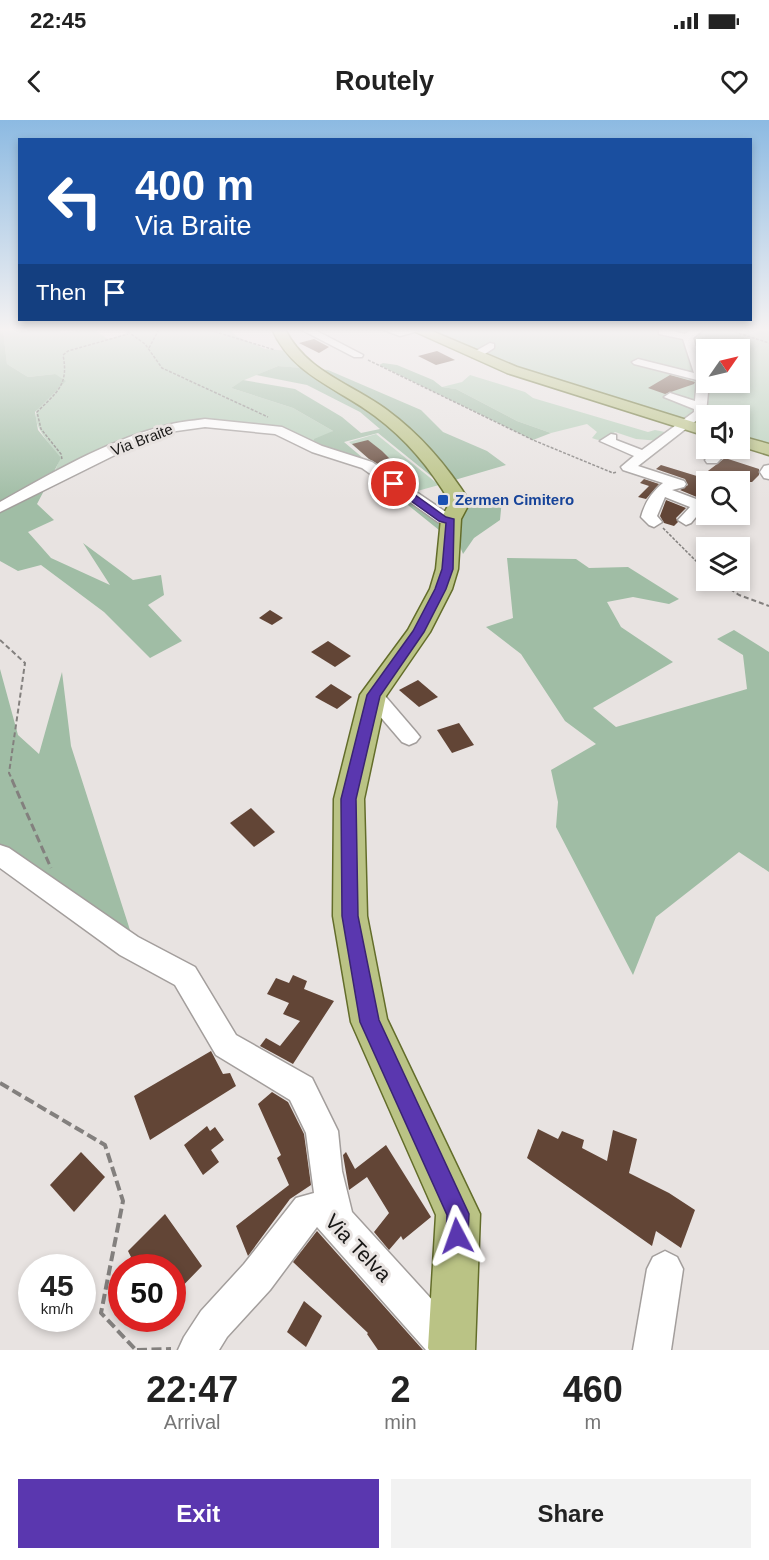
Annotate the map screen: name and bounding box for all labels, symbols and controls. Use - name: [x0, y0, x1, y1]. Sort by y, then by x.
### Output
- text: 22:45: [30, 8, 86, 33]
- icon: back: [18, 65, 51, 98]
- icon: heart: [718, 65, 751, 98]
- text: Routely: [335, 66, 434, 96]
- icon: left: [36, 162, 114, 240]
- text: 400 m: [135, 162, 254, 209]
- text: Via Braite: [135, 211, 252, 241]
- icon: arrive: [98, 276, 131, 309]
- text: Then: [36, 280, 86, 305]
- north arrow: [696, 339, 750, 393]
- map controls: [696, 339, 750, 591]
- button: sound: [696, 405, 750, 459]
- street label: Via Braite: [109, 420, 175, 459]
- pin: [368, 458, 419, 509]
- icon: arrive: [377, 467, 410, 500]
- button: search: [696, 471, 750, 525]
- place label: Zermen Cimitero: [455, 491, 574, 508]
- marker: Zermen Cimitero: [436, 493, 450, 507]
- button: layers: [696, 537, 750, 591]
- position arrow: [425, 1204, 489, 1268]
- street label: Via Telva: [321, 1209, 396, 1286]
- speed limit sign: 50: [108, 1254, 186, 1332]
- text: 45: [40, 1269, 74, 1302]
- text: km/h: [41, 1300, 73, 1317]
- text: 22:47: [146, 1369, 238, 1410]
- text: 2: [390, 1369, 410, 1410]
- text: 460: [563, 1369, 623, 1410]
- text: Arrival: [164, 1411, 221, 1433]
- text: min: [384, 1411, 417, 1433]
- text: m: [584, 1411, 601, 1433]
- button: Exit: [18, 1479, 379, 1548]
- button: Share: [391, 1479, 751, 1548]

